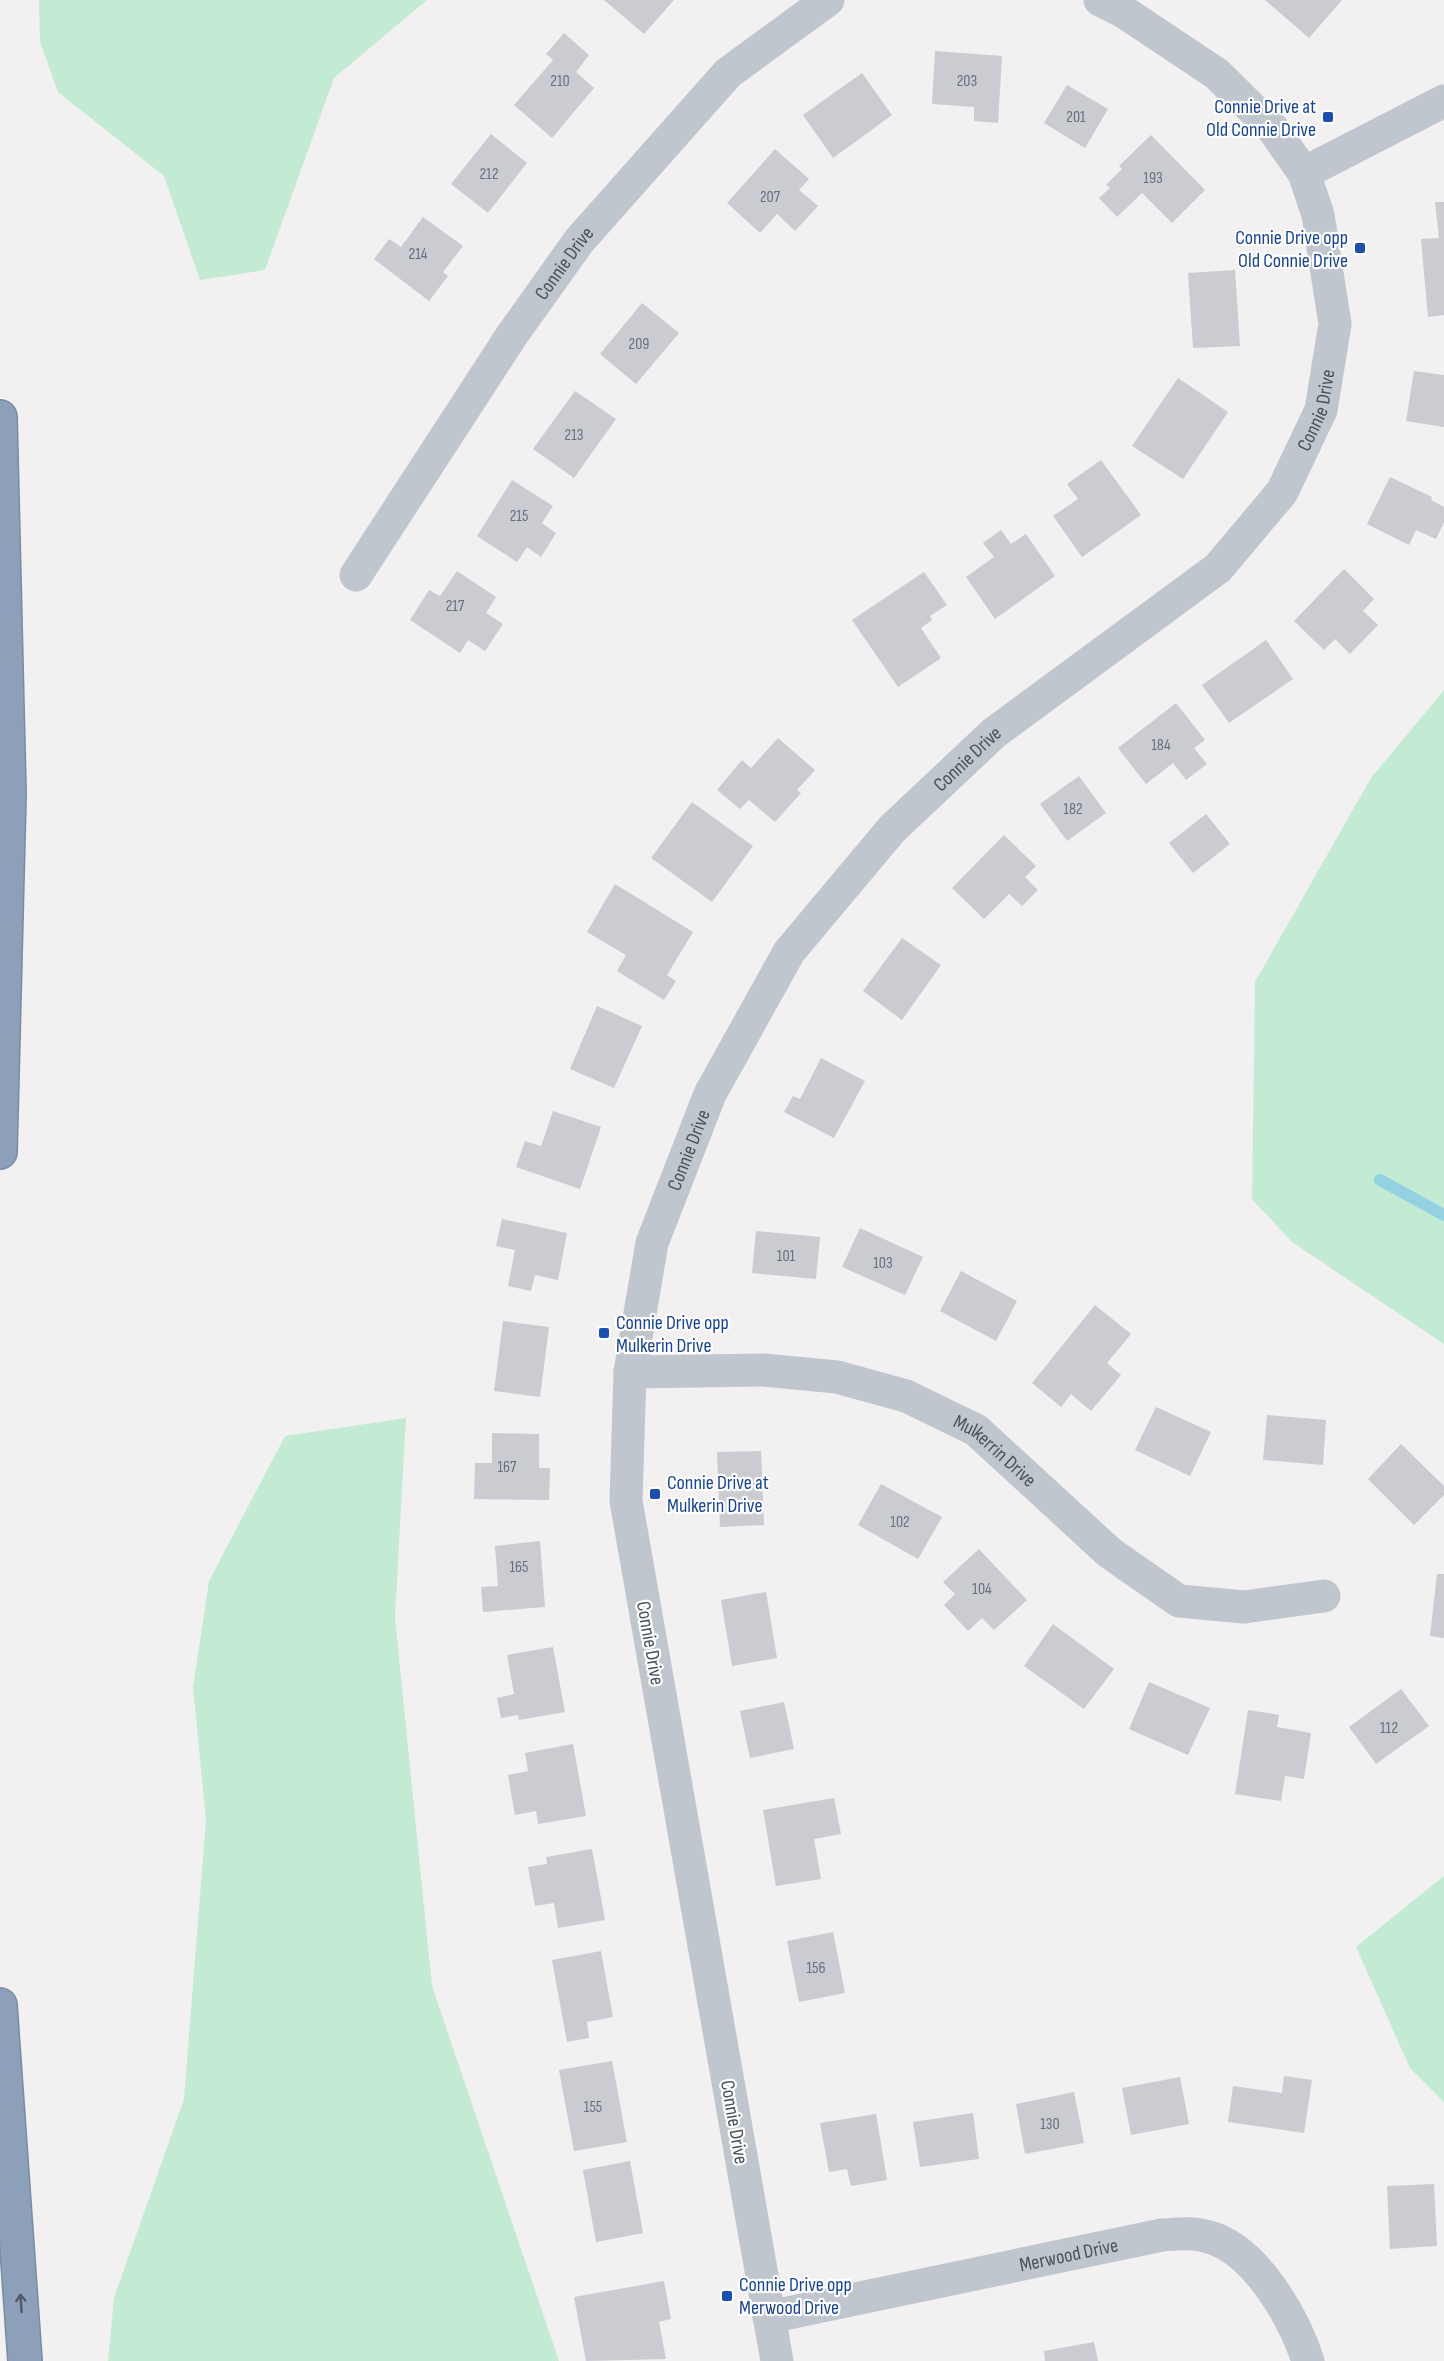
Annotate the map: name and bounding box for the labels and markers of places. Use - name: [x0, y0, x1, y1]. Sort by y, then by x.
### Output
- place label: Connie Drive at Old Connie Drive: [1206, 95, 1316, 142]
- marker: Connie Drive at Old Connie Drive: [1321, 110, 1335, 124]
- place label: Connie Drive opp Old Connie Drive: [1235, 226, 1348, 273]
- marker: Connie Drive opp Old Connie Drive: [1353, 241, 1367, 255]
- place label: Connie Drive opp Mulkerin Drive: [616, 1311, 729, 1358]
- marker: Connie Drive opp Mulkerin Drive: [597, 1326, 611, 1340]
- place label: Connie Drive at Mulkerin Drive: [667, 1471, 769, 1518]
- marker: Connie Drive at Mulkerin Drive: [648, 1487, 662, 1501]
- place label: Connie Drive opp Merwood Drive: [739, 2273, 852, 2320]
- marker: Connie Drive opp Merwood Drive: [720, 2289, 734, 2303]

